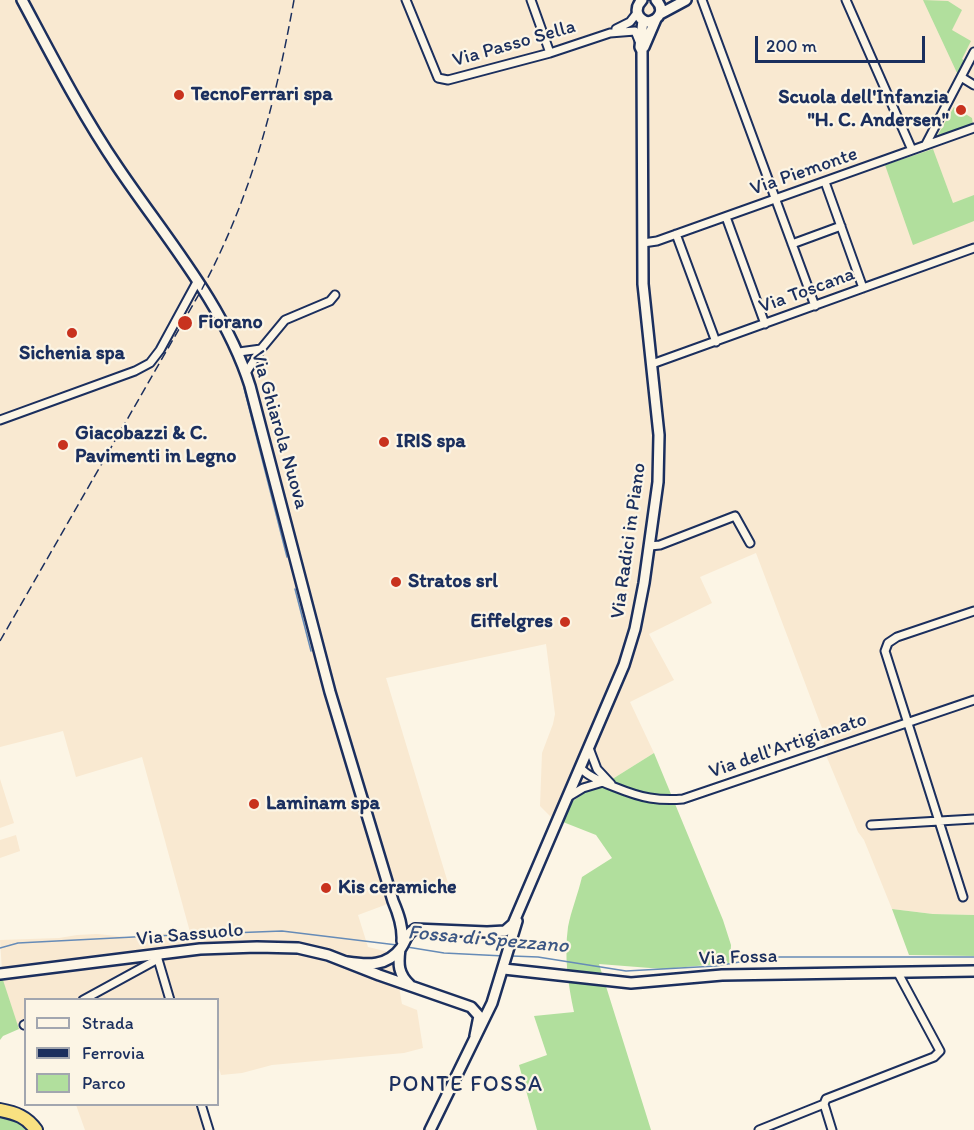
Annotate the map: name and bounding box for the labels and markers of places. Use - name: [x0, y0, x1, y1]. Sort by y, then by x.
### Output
- place label: TecnoFerrari spa: [191, 83, 333, 107]
- place label: Scuola dell'Infanzia "H. C. Andersen": [778, 86, 949, 133]
- marker: TecnoFerrari spa: [172, 88, 186, 102]
- marker: Scuola dell'Infanzia "H. C. Andersen": [954, 103, 968, 117]
- place label: Fiorano: [198, 311, 263, 335]
- marker: Fiorano: [176, 314, 194, 332]
- marker: Sichenia spa: [65, 326, 79, 340]
- place label: Sichenia spa: [19, 342, 125, 366]
- place label: Giacobazzi & C. Pavimenti in Legno: [75, 422, 236, 469]
- place label: IRIS spa: [396, 430, 466, 454]
- marker: IRIS spa: [377, 435, 391, 449]
- marker: Giacobazzi & C. Pavimenti in Legno: [56, 438, 70, 452]
- place label: Stratos srl: [408, 570, 498, 594]
- marker: Stratos srl: [389, 575, 403, 589]
- place label: Eiffelgres: [470, 610, 553, 634]
- marker: Eiffelgres: [558, 615, 572, 629]
- place label: Laminam spa: [266, 792, 380, 816]
- marker: Laminam spa: [247, 797, 261, 811]
- place label: Kis ceramiche: [338, 876, 457, 900]
- marker: Kis ceramiche: [319, 881, 333, 895]

